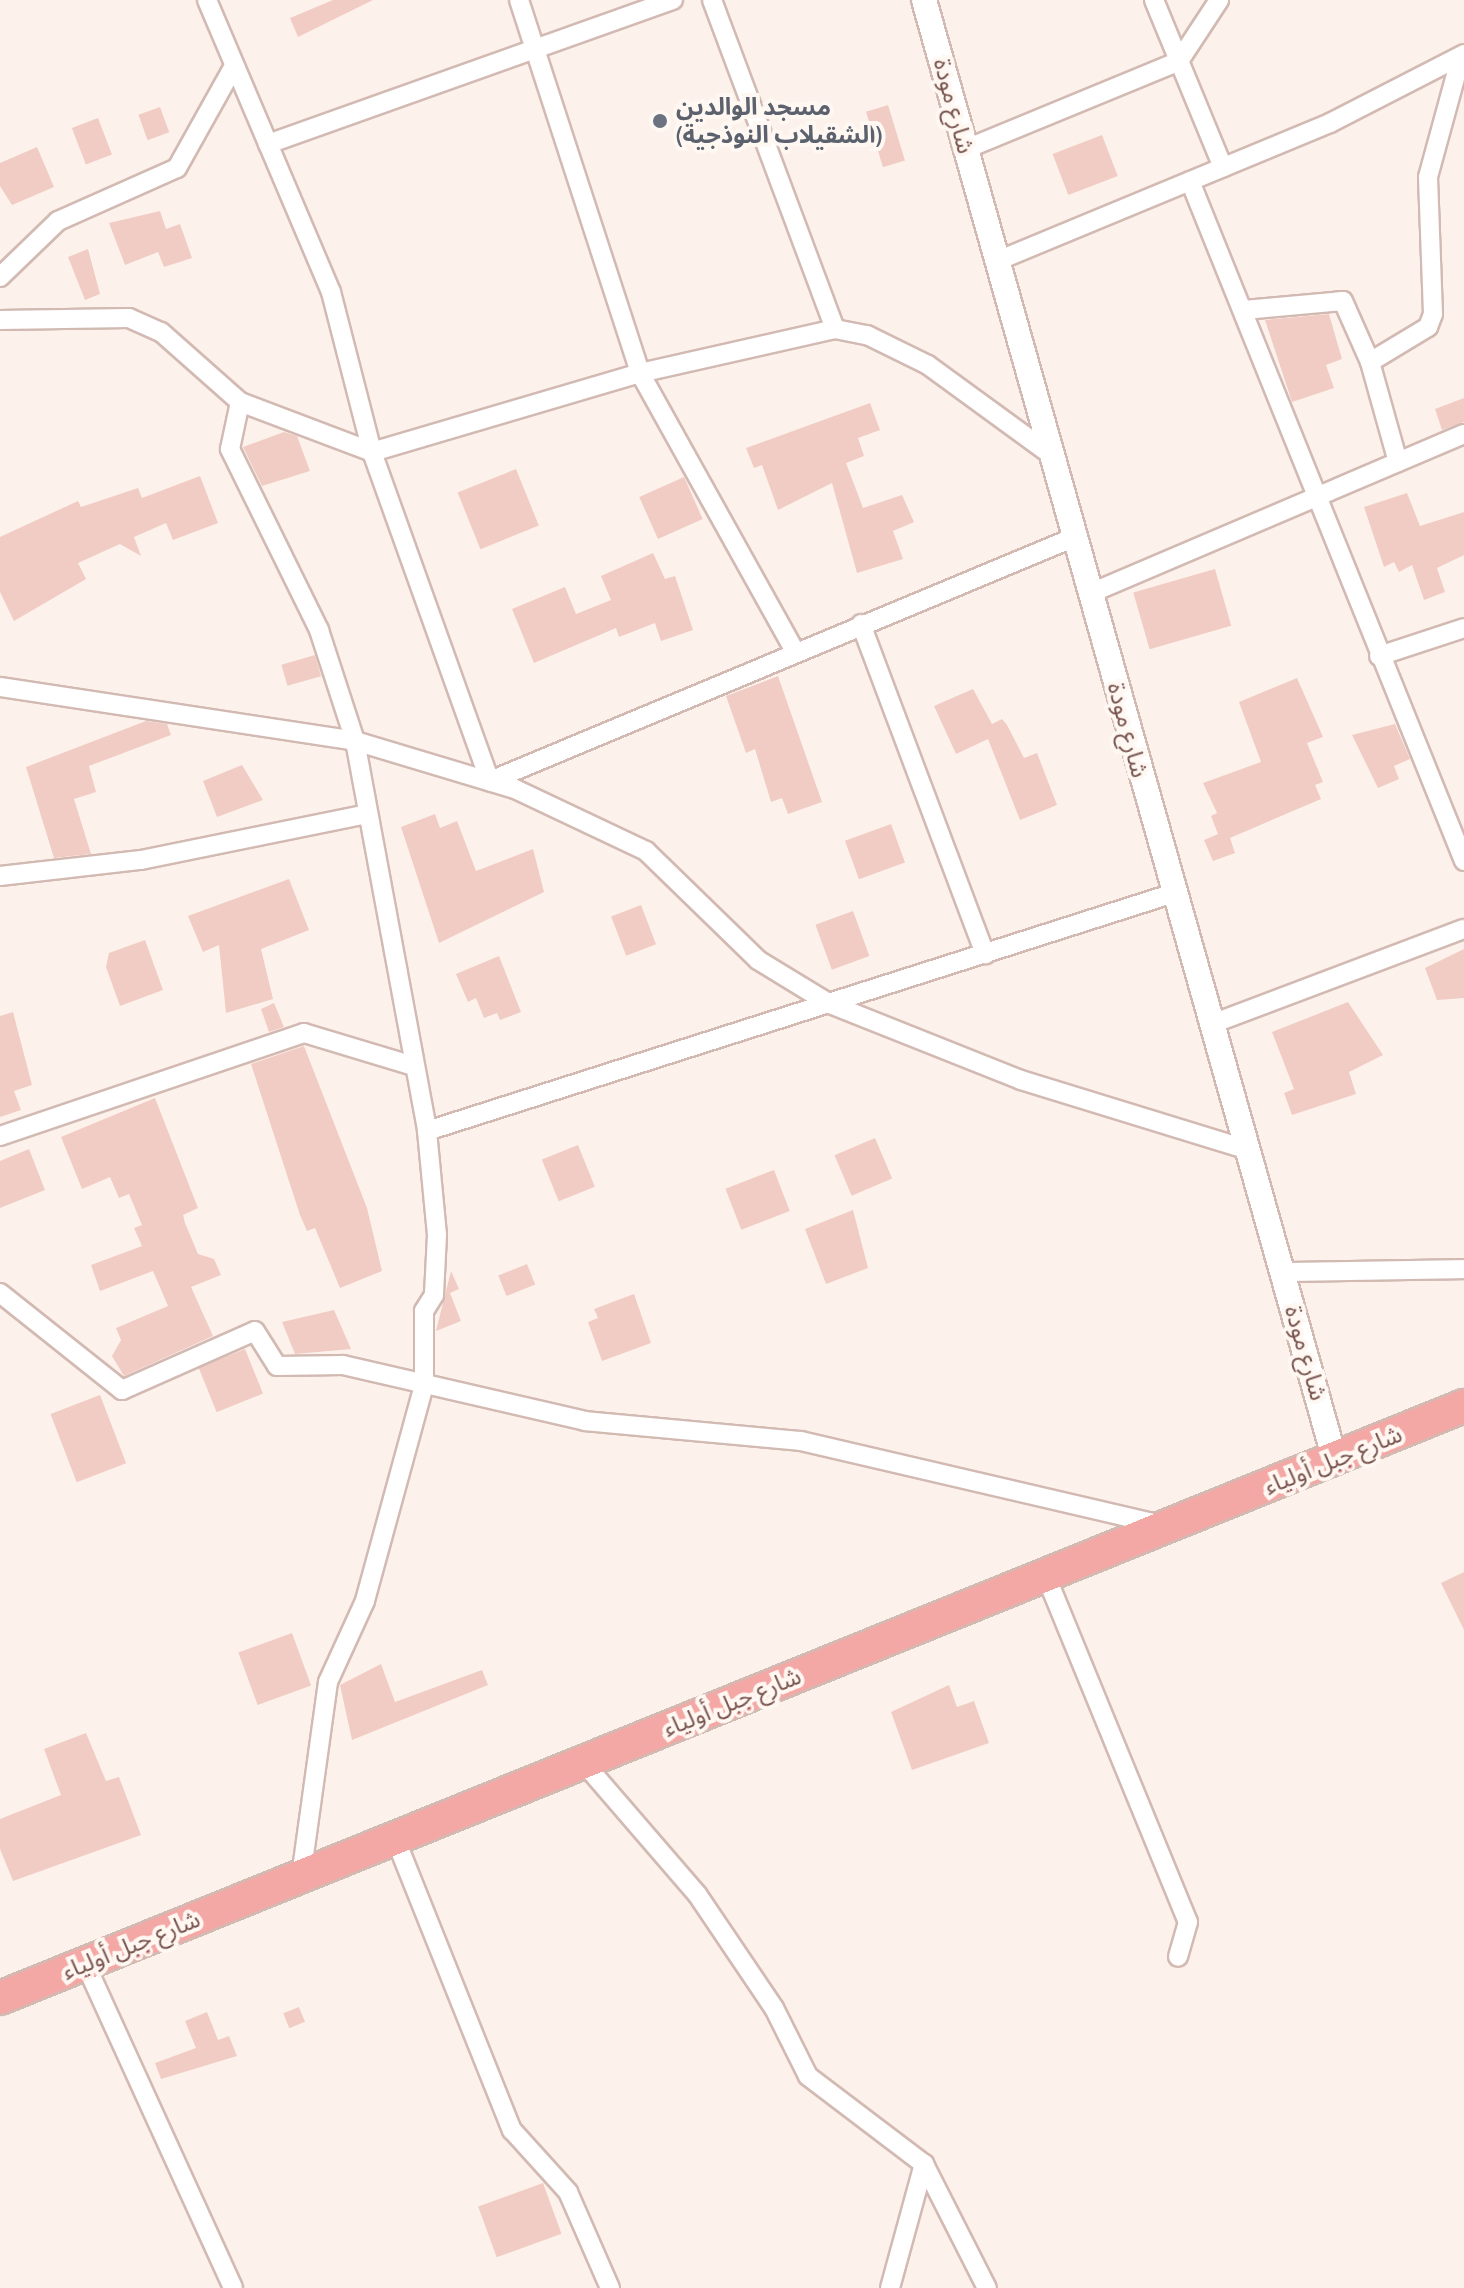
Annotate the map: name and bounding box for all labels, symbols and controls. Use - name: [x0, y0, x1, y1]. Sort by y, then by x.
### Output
- street label: شارع مودة: [927, 55, 981, 157]
- place label: مسجد الوالدين (الشقيلاب النوذجية): [676, 93, 882, 149]
- marker: مسجد الوالدين (الشقيلاب النوذجية): [651, 112, 669, 130]
- street label: شارع مودة: [1101, 679, 1155, 781]
- street label: شارع مودة: [1279, 1302, 1333, 1404]
- street label: شارع جبل أولياء: [1260, 1419, 1406, 1501]
- street label: شارع جبل أولياء: [659, 1661, 805, 1743]
- street label: شارع جبل أولياء: [58, 1904, 204, 1986]

